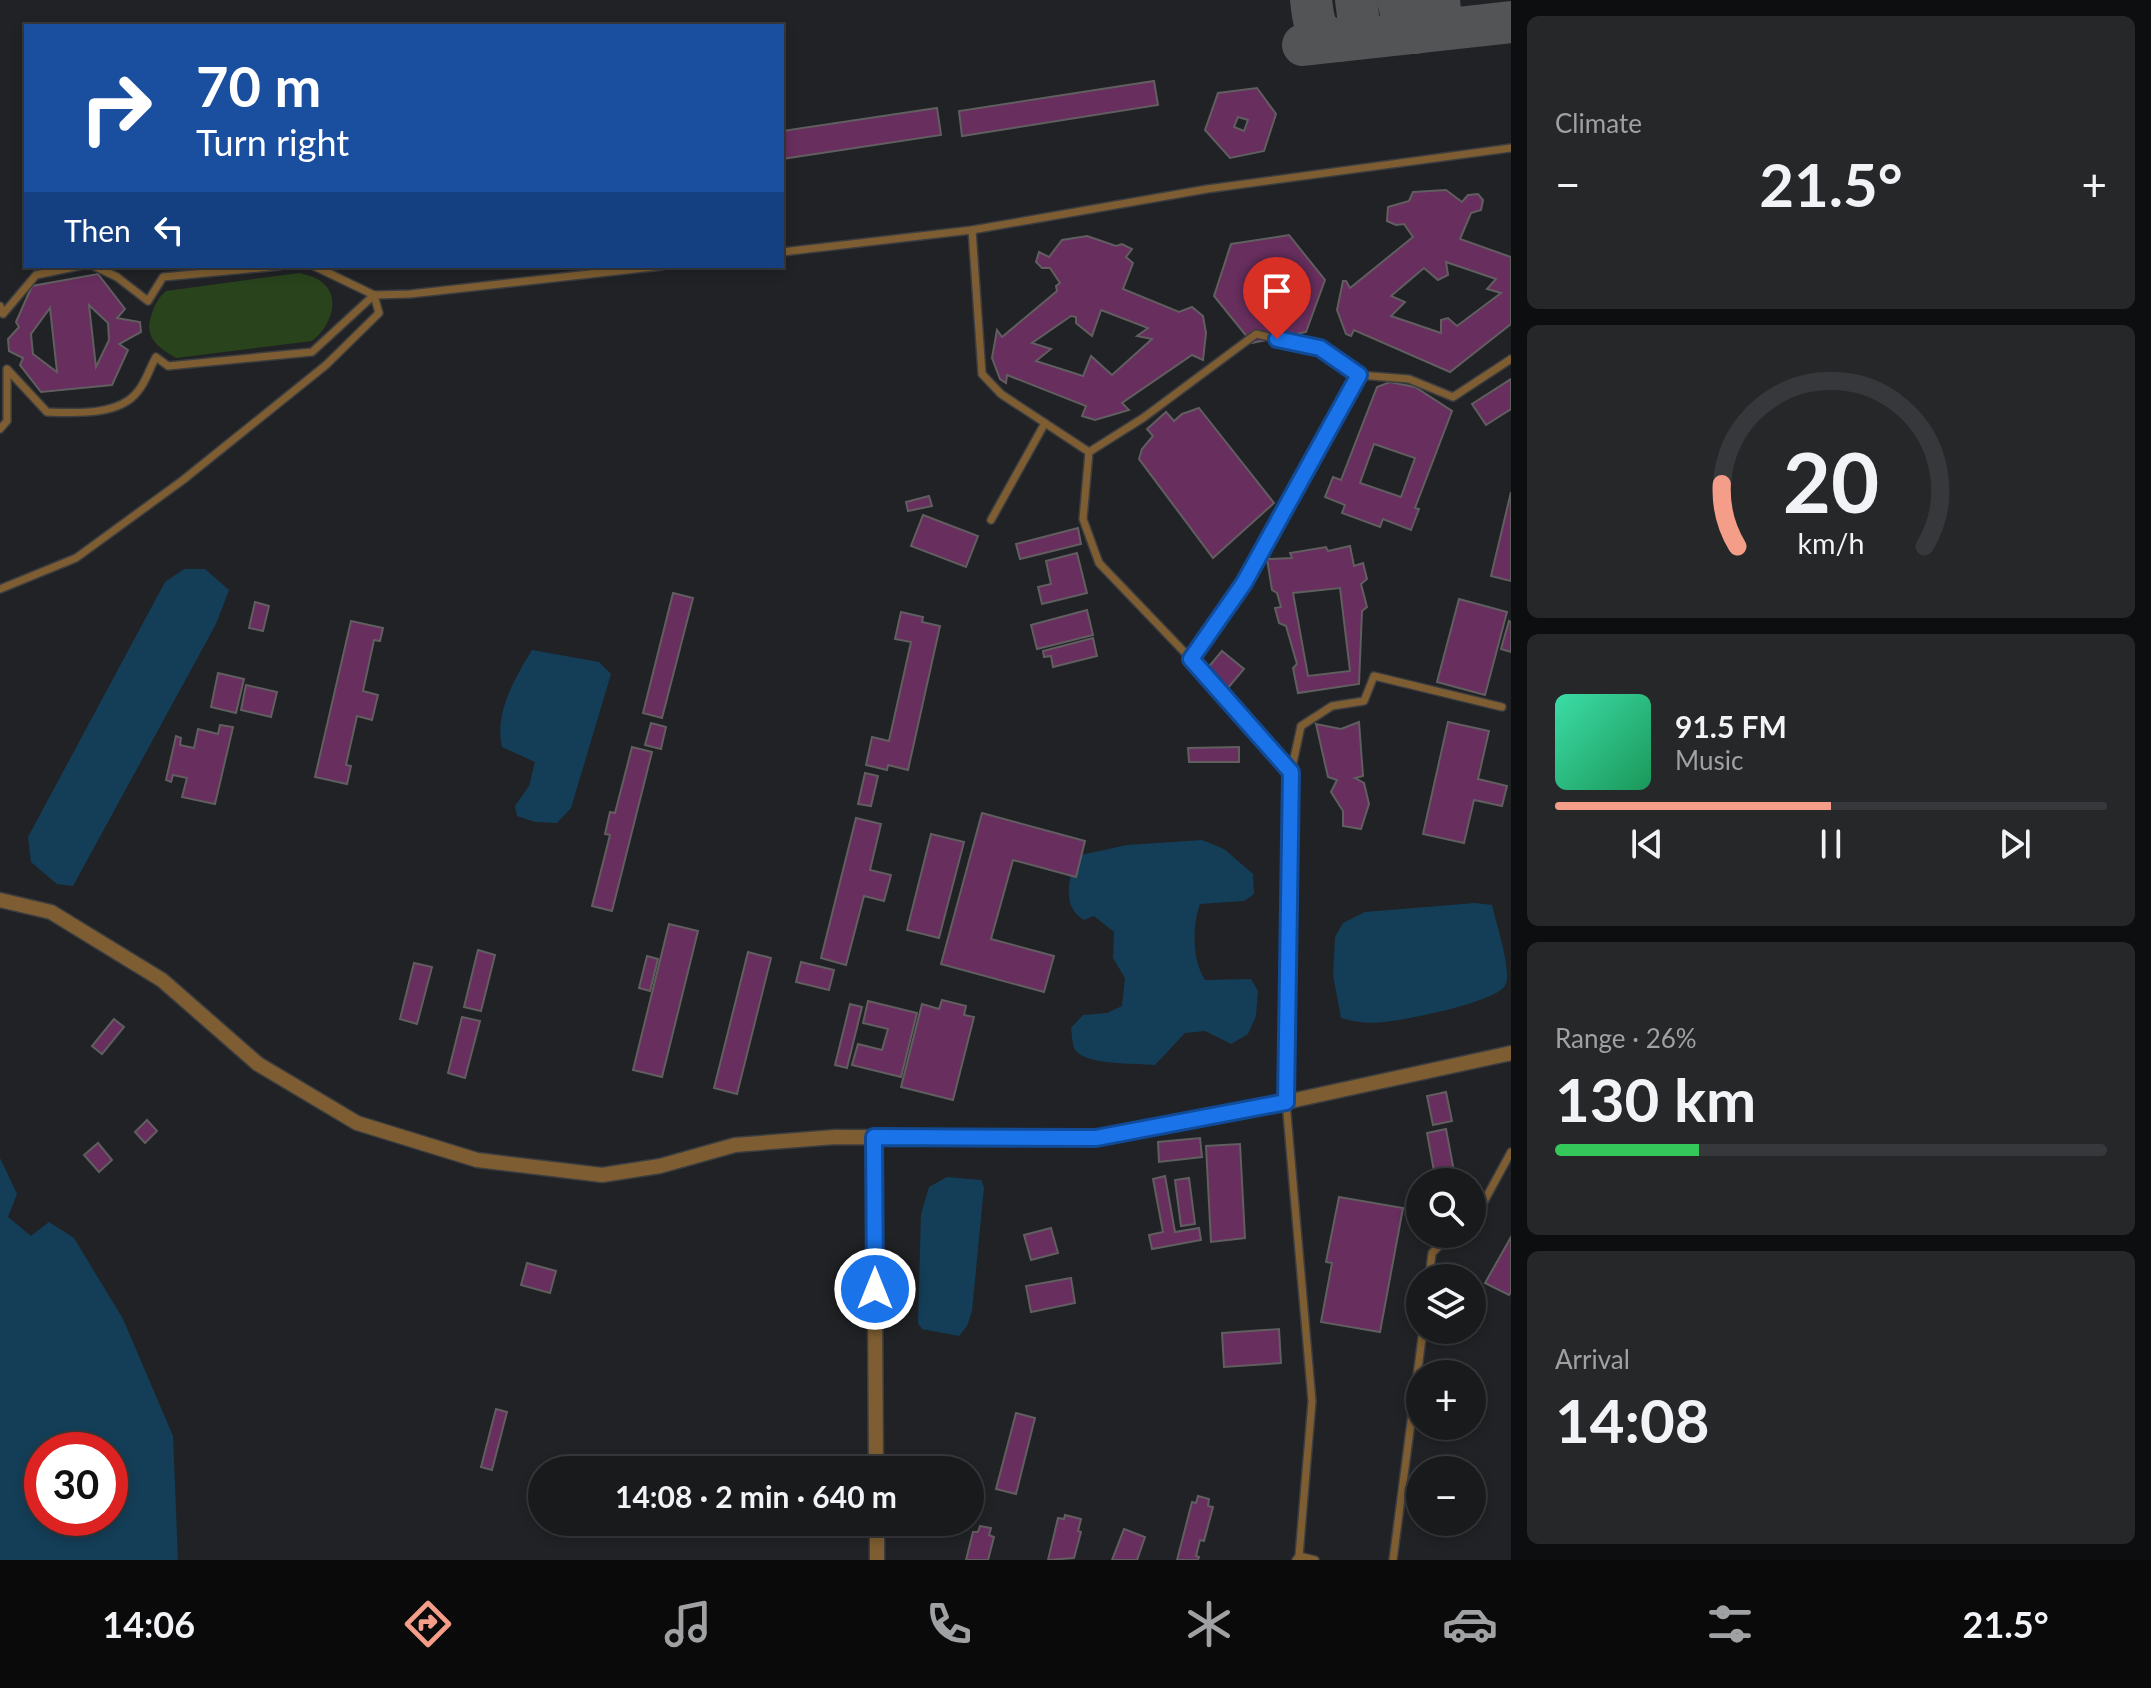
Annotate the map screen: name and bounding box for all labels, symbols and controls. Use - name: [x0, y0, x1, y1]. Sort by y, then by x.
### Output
- text: 70 m: [196, 52, 321, 119]
- icon: right: [64, 56, 168, 160]
- text: Climate: [1555, 107, 1642, 139]
- text: Turn right: [196, 120, 349, 164]
- text: 21.5°: [1759, 148, 1903, 220]
- text: −: [1555, 158, 1581, 210]
- text: +: [2081, 158, 2107, 210]
- icon: left: [147, 208, 191, 252]
- text: Then: [64, 212, 131, 248]
- pin: [1243, 257, 1311, 339]
- icon: arrive: [1255, 269, 1299, 313]
- text: 20: [1783, 431, 1879, 531]
- text: km/h: [1798, 526, 1864, 560]
- text: 91.5 FM: [1675, 708, 1787, 744]
- text: Music: [1675, 744, 1743, 776]
- icon: previous: [1625, 822, 1669, 866]
- icon: pause: [1809, 822, 1853, 866]
- icon: next: [1993, 822, 2037, 866]
- text: Range · 26%: [1555, 1022, 1697, 1054]
- text: 130 km: [1555, 1063, 1756, 1135]
- map controls: [1406, 1168, 1486, 1536]
- button: search: [1406, 1168, 1486, 1248]
- position arrow: [833, 1247, 917, 1331]
- button: layers: [1406, 1264, 1486, 1344]
- text: Arrival: [1555, 1343, 1630, 1375]
- button: +: [1406, 1360, 1486, 1440]
- text: 14:08: [1555, 1384, 1710, 1456]
- speed limit sign: 30: [24, 1432, 128, 1536]
- button: −: [1406, 1456, 1486, 1536]
- text: 14:08 · 2 min · 640 m: [615, 1478, 897, 1514]
- icon: directions: [400, 1596, 456, 1652]
- icon: music: [660, 1596, 716, 1652]
- icon: phone: [921, 1596, 977, 1652]
- icon: climate: [1181, 1596, 1237, 1652]
- icon: car: [1442, 1596, 1498, 1652]
- icon: filters: [1702, 1596, 1758, 1652]
- text: 14:06: [102, 1602, 195, 1646]
- text: 21.5°: [1963, 1602, 2049, 1646]

